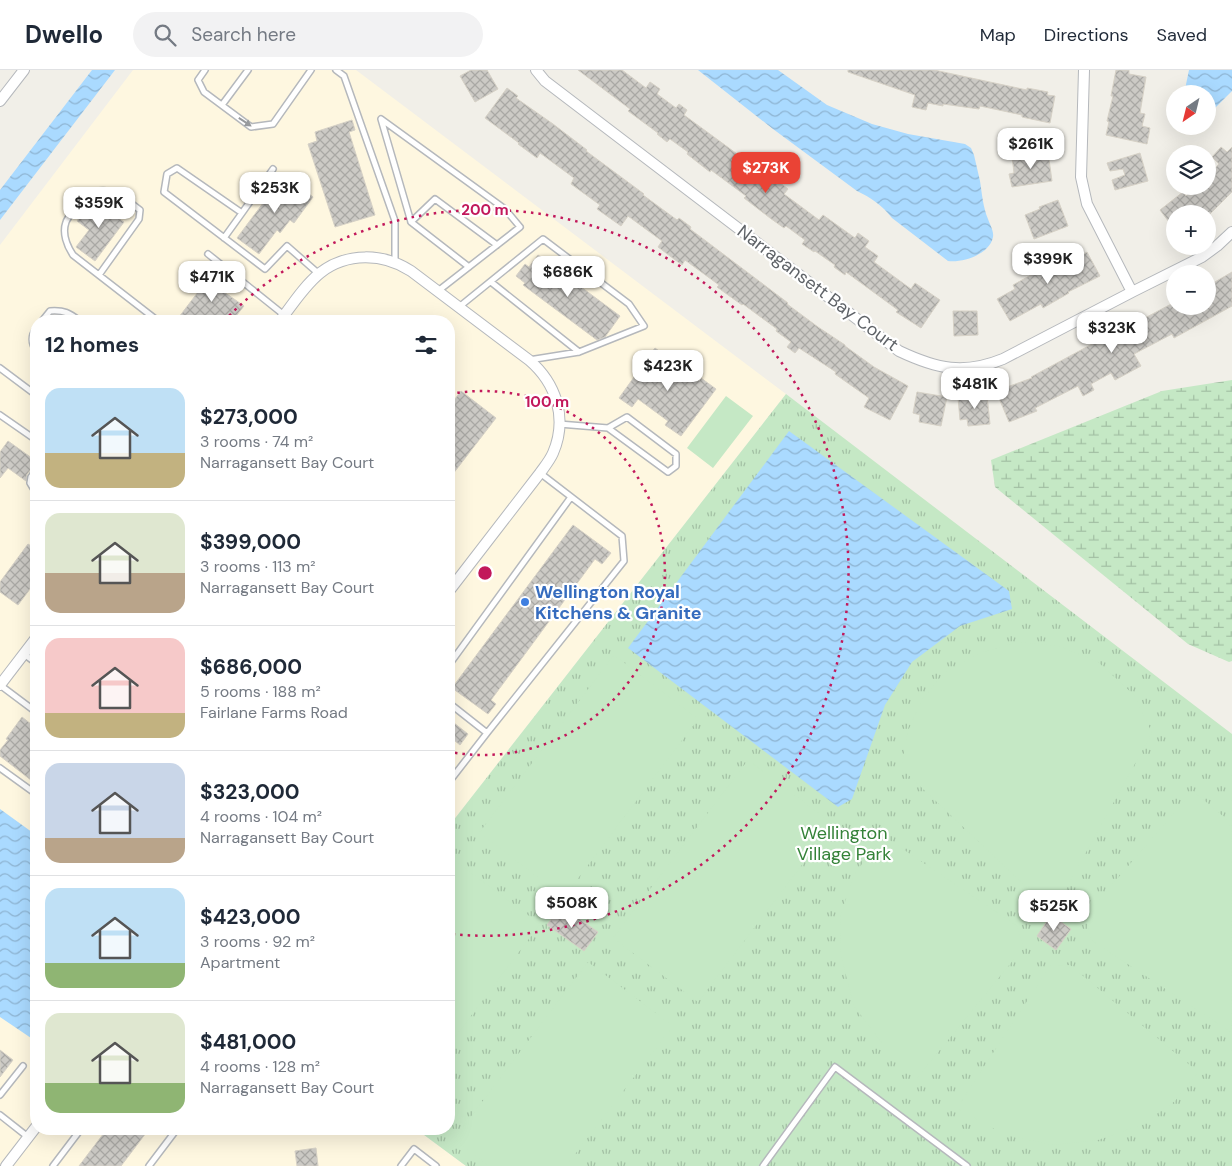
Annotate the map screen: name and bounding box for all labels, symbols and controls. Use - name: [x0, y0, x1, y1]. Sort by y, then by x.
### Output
- search box: [133, 12, 483, 57]
- text: Dwello: [25, 19, 103, 50]
- icon: search: [151, 21, 179, 49]
- text: Search here: [191, 22, 296, 47]
- text: Map: [980, 23, 1016, 47]
- text: Directions: [1044, 23, 1129, 47]
- text: Saved: [1157, 23, 1207, 47]
- north arrow: [1166, 85, 1216, 135]
- map controls: [1166, 85, 1216, 315]
- one-way arrow: [238, 118, 252, 127]
- pin: $261K: [996, 128, 1066, 170]
- text: $261K: [1008, 133, 1054, 154]
- button: layers: [1166, 145, 1216, 195]
- pin: $273K: [731, 152, 801, 194]
- text: $273K: [742, 157, 790, 178]
- pin: $253K: [240, 172, 310, 214]
- text: $253K: [251, 177, 299, 198]
- pin: $359K: [64, 186, 134, 229]
- text: $359K: [74, 192, 124, 213]
- text: 200 m: [461, 200, 509, 220]
- button: +: [1166, 205, 1216, 255]
- street label: Narragansett Bay Court: [732, 219, 904, 357]
- pin: $399K: [1013, 242, 1083, 285]
- text: $399K: [1023, 248, 1073, 269]
- pin: $686K: [533, 256, 603, 298]
- pin: $471K: [177, 260, 247, 303]
- text: $686K: [543, 261, 593, 282]
- button: −: [1166, 265, 1216, 315]
- text: $471K: [189, 266, 235, 287]
- pin: $323K: [1077, 312, 1147, 354]
- text: $323K: [1088, 317, 1136, 338]
- text: 12 homes: [45, 331, 139, 359]
- icon: filters: [412, 331, 440, 359]
- pin: $423K: [633, 350, 703, 392]
- text: $423K: [643, 355, 693, 376]
- pin: $481K: [940, 368, 1010, 410]
- text: $481K: [952, 373, 998, 394]
- text: 100 m: [525, 392, 569, 412]
- text: $273,000: [200, 403, 298, 431]
- icon: home: [85, 408, 145, 468]
- text: 3 rooms · 74 m²: [200, 431, 313, 452]
- text: Narragansett Bay Court: [200, 452, 374, 473]
- text: $399,000: [200, 528, 301, 556]
- icon: home: [85, 533, 145, 593]
- text: 3 rooms · 113 m²: [200, 556, 316, 577]
- centre of rings: [476, 564, 494, 582]
- text: Narragansett Bay Court: [200, 577, 374, 598]
- place label: Wellington Royal Kitchens & Granite: [535, 580, 702, 625]
- marker: Wellington Royal Kitchens & Granite: [519, 596, 531, 608]
- text: $686,000: [200, 653, 302, 681]
- icon: home: [85, 658, 145, 718]
- text: 5 rooms · 188 m²: [200, 681, 321, 702]
- text: Fairlane Farms Road: [200, 702, 348, 723]
- text: $323,000: [200, 778, 300, 806]
- icon: home: [85, 783, 145, 843]
- text: 4 rooms · 104 m²: [200, 806, 322, 827]
- park label: Wellington Village Park: [797, 821, 891, 866]
- text: Narragansett Bay Court: [200, 827, 374, 848]
- pin: $508K: [537, 886, 607, 929]
- pin: $525K: [1019, 890, 1089, 932]
- text: $508K: [546, 892, 598, 913]
- text: $525K: [1029, 895, 1079, 916]
- text: $423,000: [200, 903, 301, 931]
- icon: home: [85, 908, 145, 968]
- text: 3 rooms · 92 m²: [200, 931, 315, 952]
- text: Apartment: [200, 952, 280, 973]
- text: $481,000: [200, 1028, 296, 1056]
- icon: home: [85, 1033, 145, 1093]
- text: 4 rooms · 128 m²: [200, 1056, 320, 1077]
- text: Narragansett Bay Court: [200, 1077, 374, 1098]

